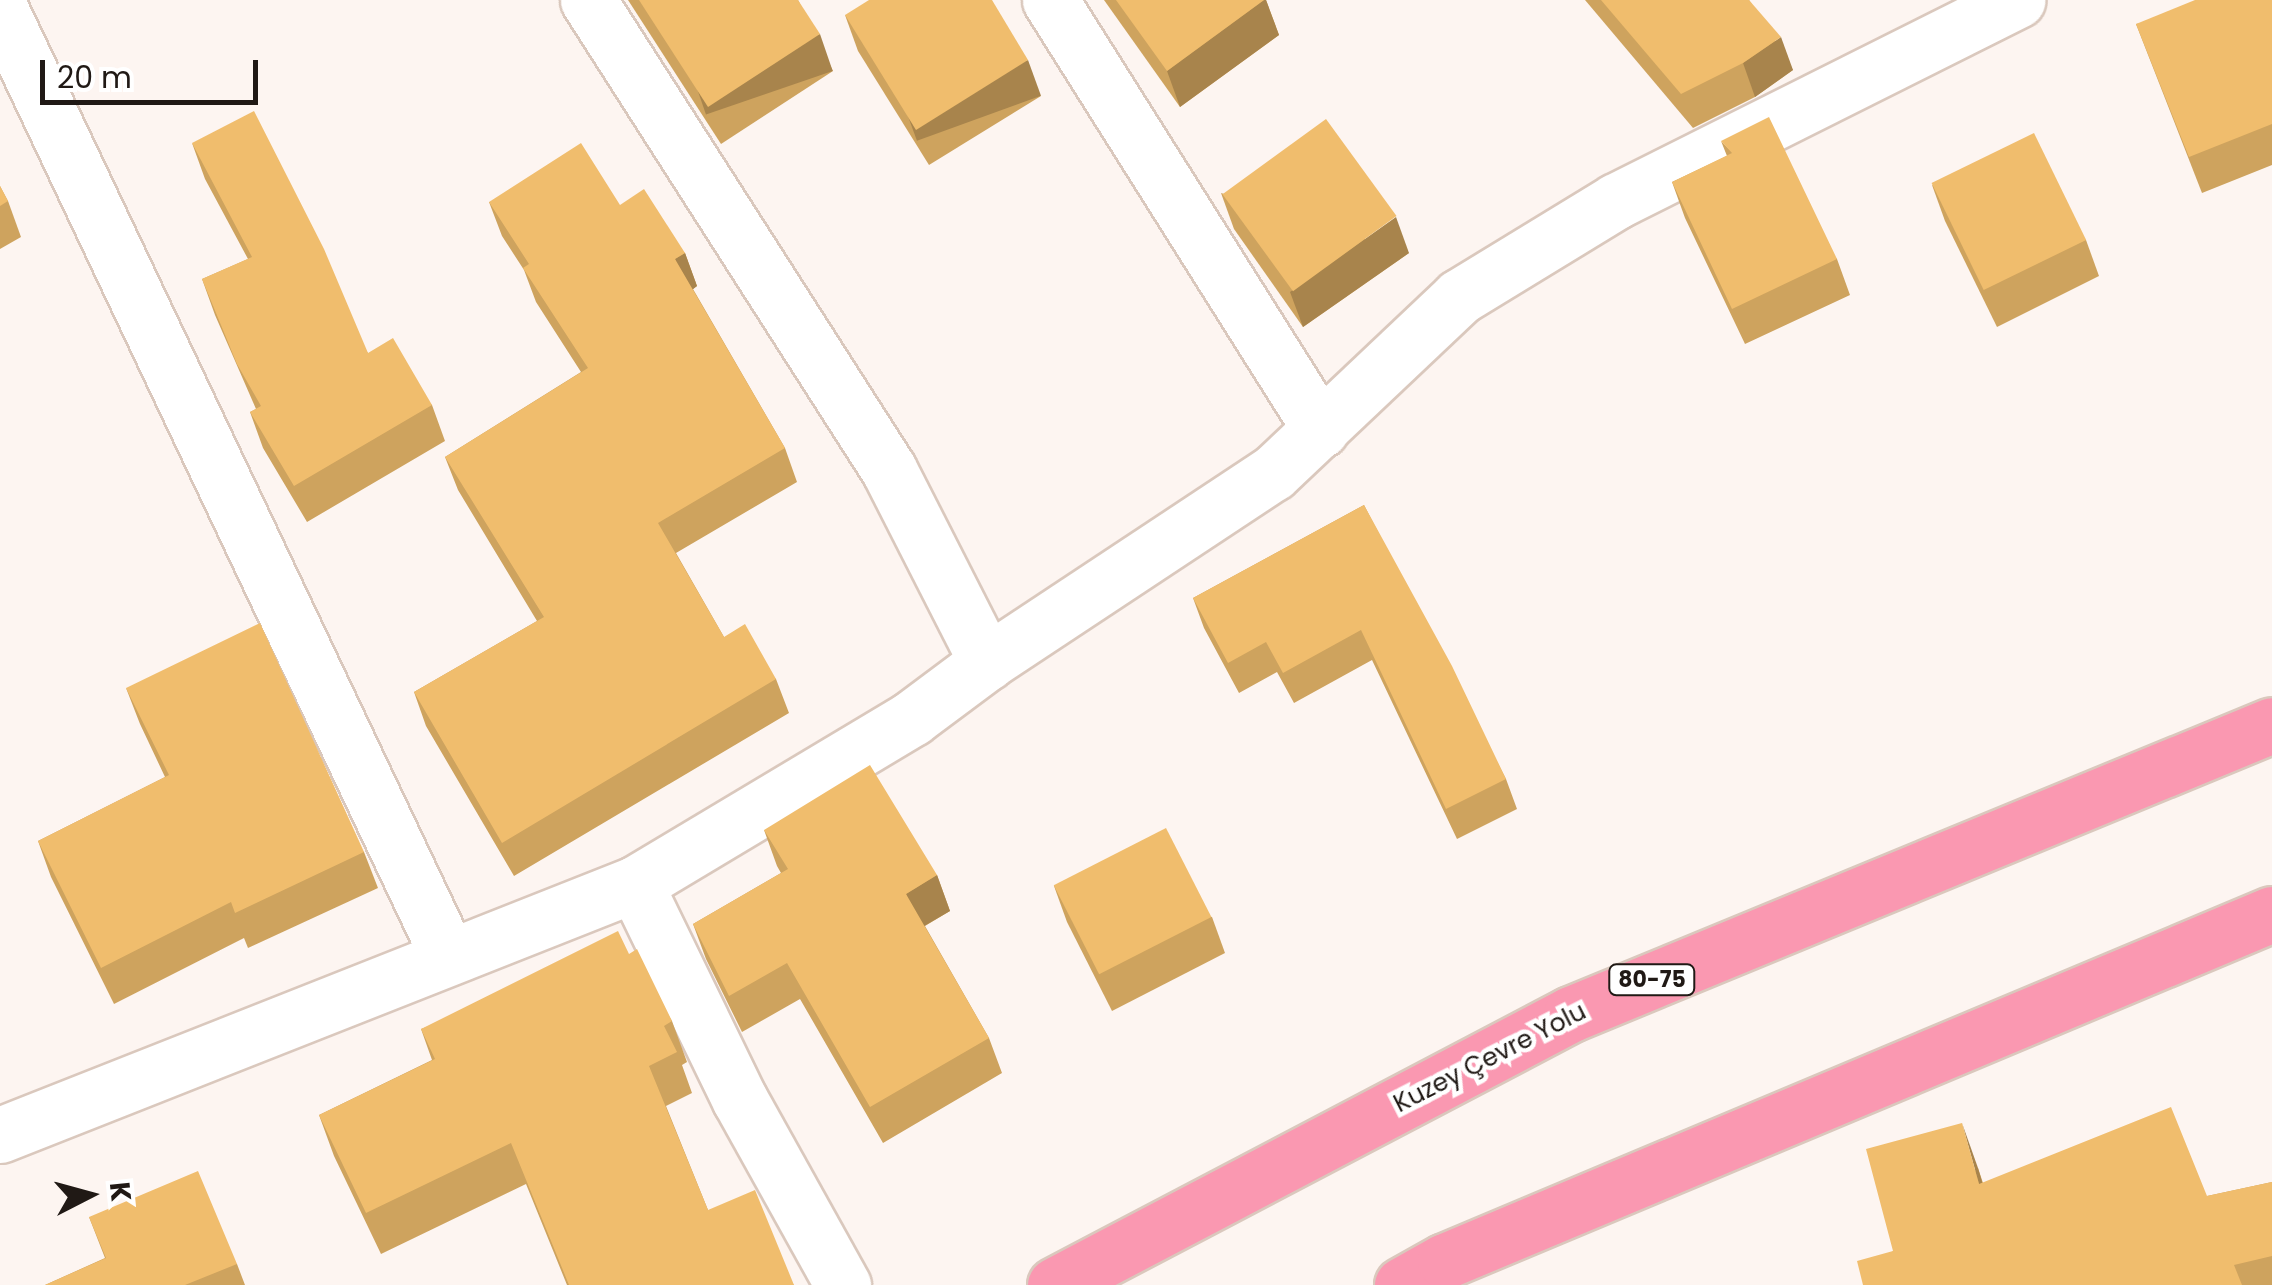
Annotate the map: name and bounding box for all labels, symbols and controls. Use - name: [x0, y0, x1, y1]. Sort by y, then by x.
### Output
- scale bar: [45, 40, 262, 102]
- text: 20 m: [57, 56, 132, 99]
- road number: 80-75: [1607, 963, 1697, 997]
- street label: Kuzey Çevre Yolu: [1389, 997, 1591, 1119]
- north arrow: [40, 1145, 140, 1245]
- text: K: [100, 1180, 141, 1204]

